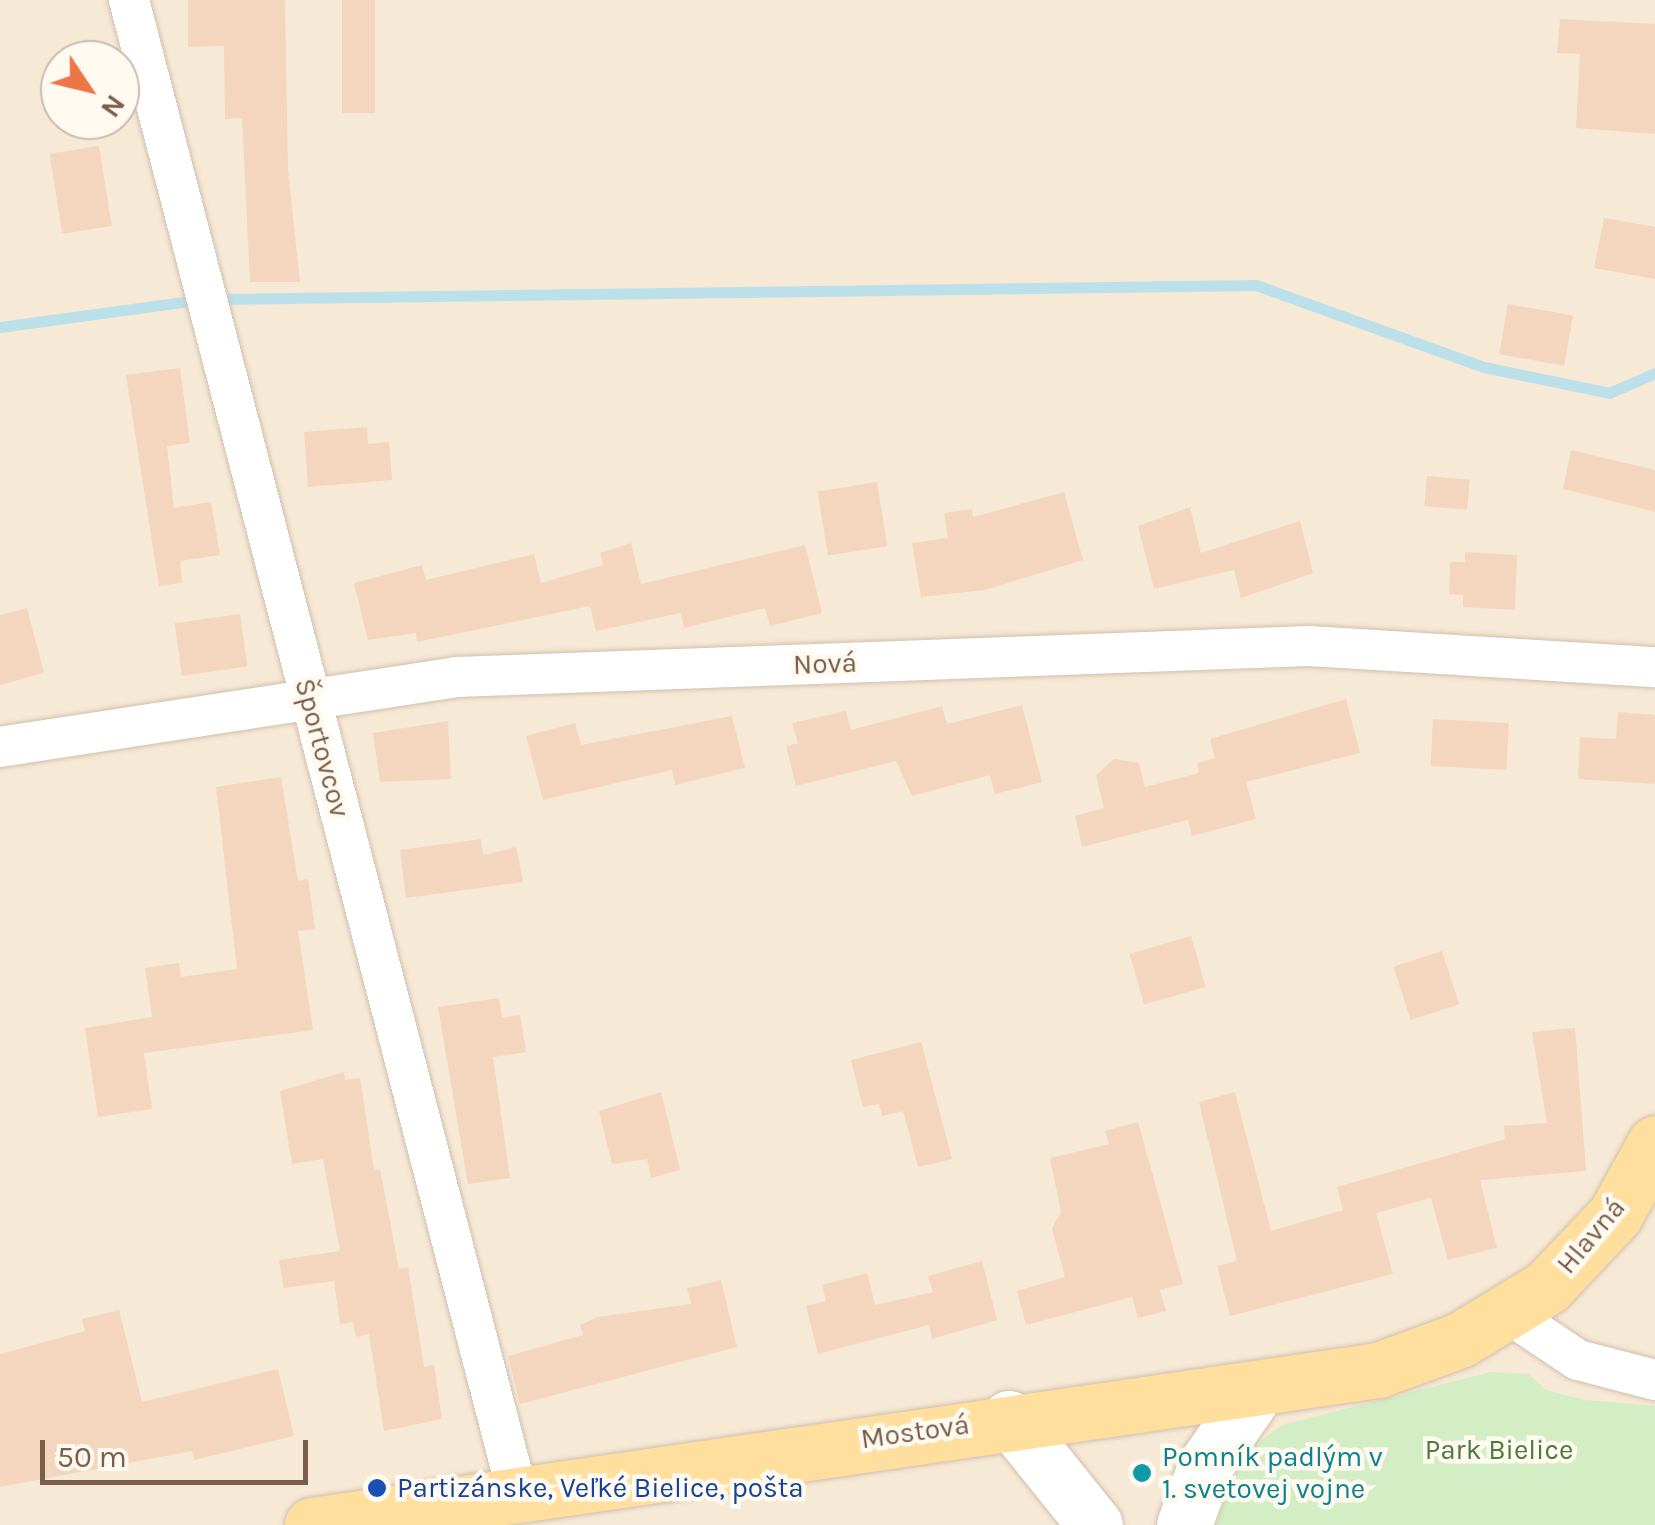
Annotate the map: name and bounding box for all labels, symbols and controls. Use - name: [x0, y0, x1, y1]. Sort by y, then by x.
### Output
- north arrow: [40, 40, 140, 140]
- text: N: [94, 89, 133, 124]
- street label: Nová: [792, 646, 858, 682]
- street label: Športovcov: [287, 675, 357, 821]
- street label: Hlavná: [1550, 1191, 1632, 1281]
- street label: Mostová: [859, 1408, 971, 1456]
- scale bar: [45, 1420, 312, 1482]
- park label: Park Bielice: [1425, 1433, 1573, 1467]
- text: 50 m: [57, 1439, 127, 1475]
- place label: Pomník padlým v 1. svetovej vojne: [1162, 1440, 1383, 1506]
- marker: Pomník padlým v 1. svetovej vojne: [1131, 1462, 1153, 1484]
- place label: Partizánske, Veľké Bielice, pošta: [397, 1471, 804, 1505]
- marker: Partizánske, Veľké Bielice, pošta: [366, 1477, 388, 1499]

